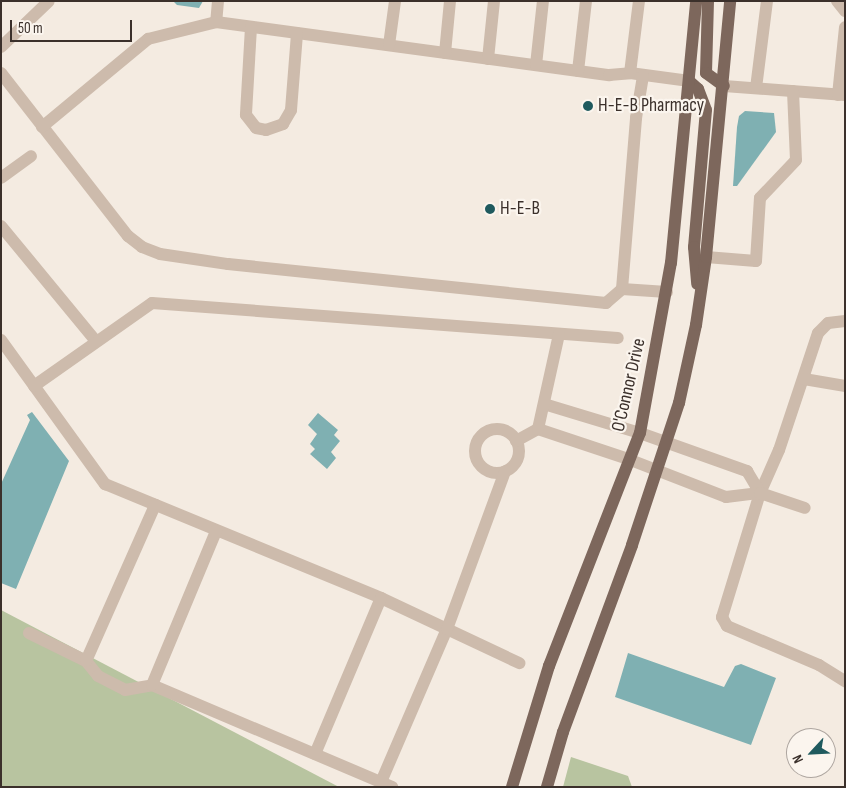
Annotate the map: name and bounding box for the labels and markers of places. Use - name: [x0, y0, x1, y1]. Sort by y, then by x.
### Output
- place label: H-E-B Pharmacy: [598, 95, 704, 117]
- marker: H-E-B Pharmacy: [582, 100, 594, 112]
- place label: H-E-B: [500, 198, 540, 220]
- marker: H-E-B: [484, 203, 496, 215]

